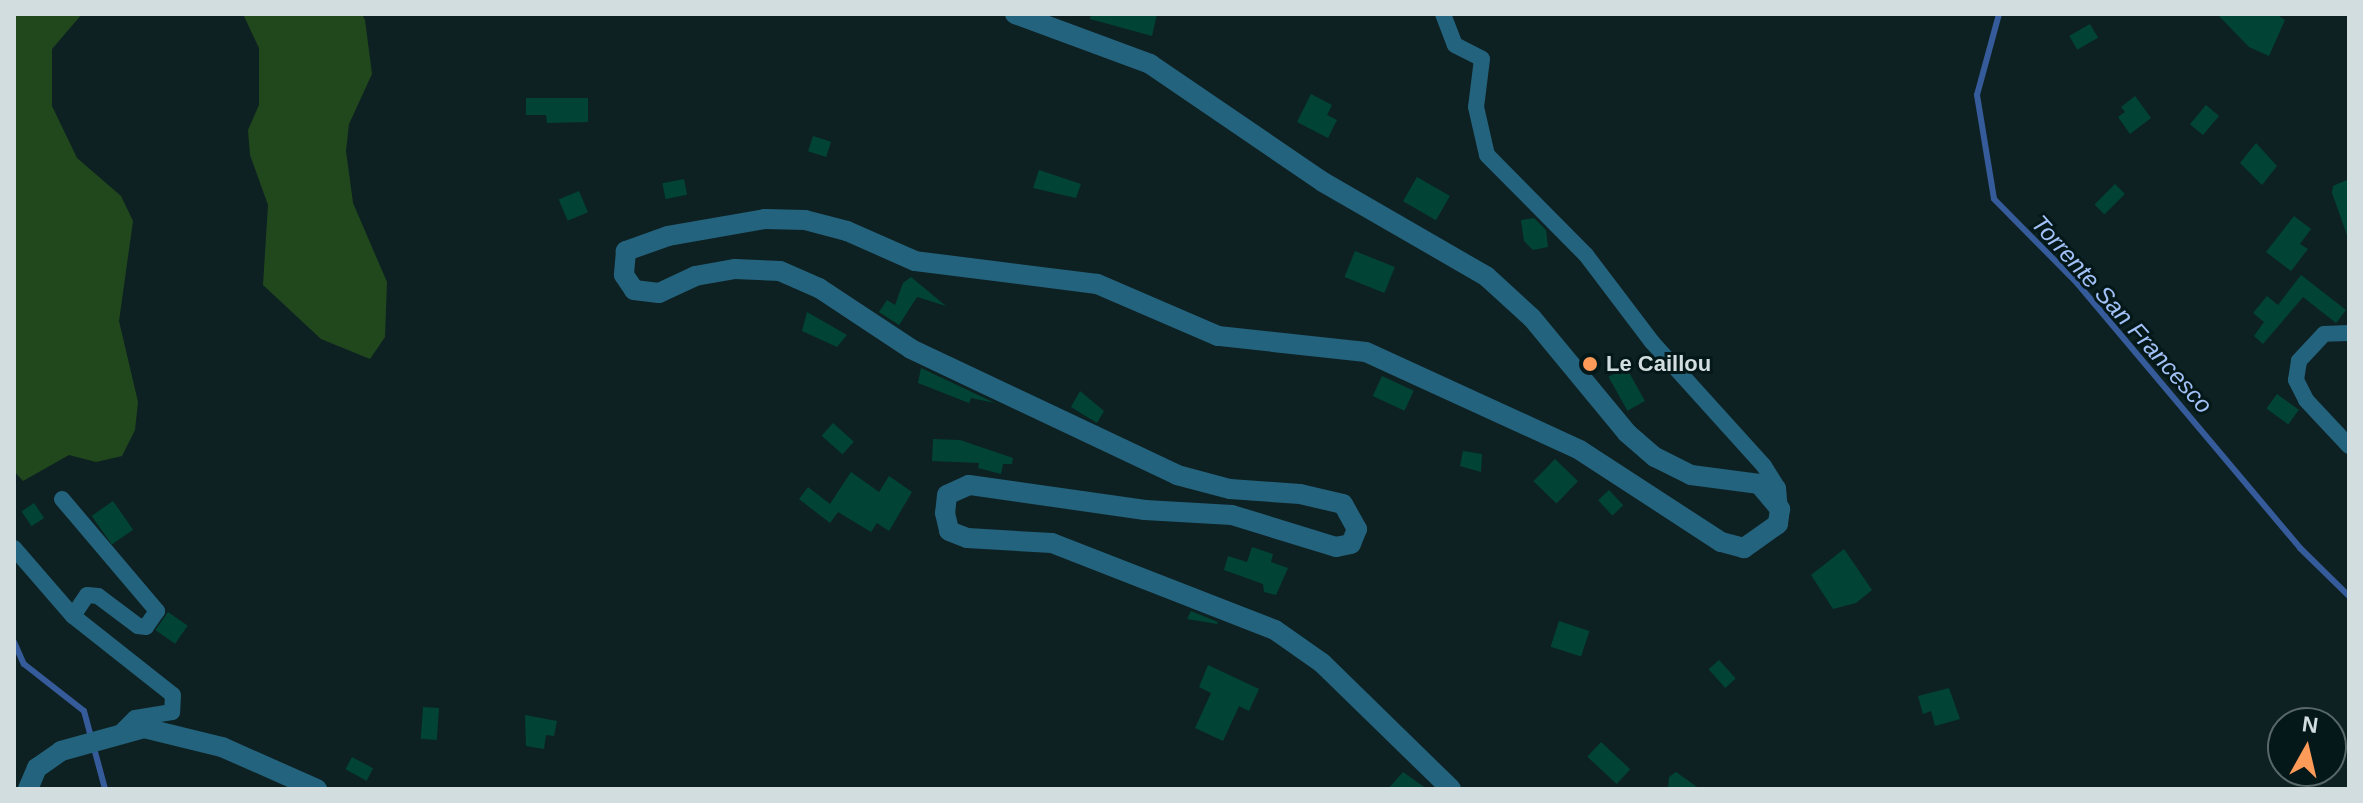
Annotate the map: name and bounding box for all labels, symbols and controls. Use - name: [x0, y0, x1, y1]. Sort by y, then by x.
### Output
- water label: Torrente San Francesco: [2025, 209, 2219, 419]
- place label: Le Caillou: [1606, 351, 1711, 377]
- marker: Le Caillou: [1581, 355, 1599, 373]
- north arrow: [2267, 707, 2347, 787]
- text: N: [2301, 711, 2320, 738]

